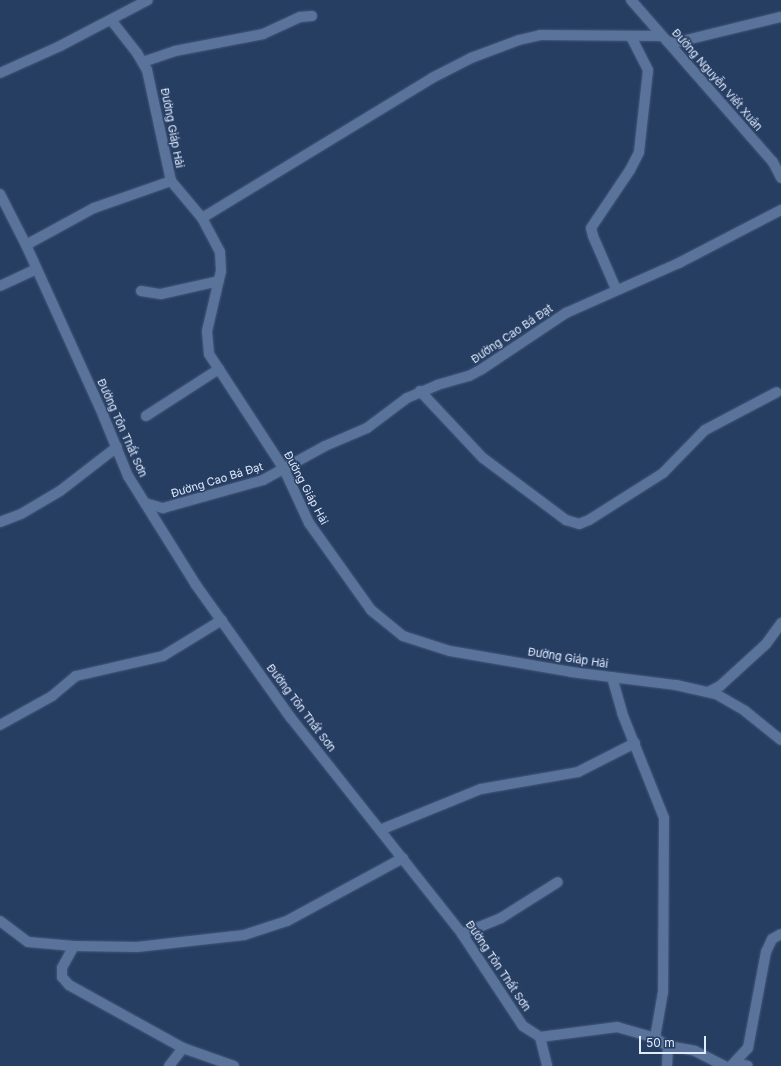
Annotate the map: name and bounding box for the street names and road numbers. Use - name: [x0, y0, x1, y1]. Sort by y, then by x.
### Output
- street label: Đường Nguyễn Viết Xuân: [669, 26, 765, 134]
- street label: Đường Giáp Hải: [158, 87, 186, 169]
- street label: Đường Cao Bá Đạt: [469, 302, 555, 366]
- street label: Đường Tôn Thất Sơn: [94, 377, 150, 479]
- street label: Đường Giáp Hải: [281, 449, 331, 527]
- street label: Đường Cao Bá Đạt: [169, 460, 265, 500]
- street label: Đường Giáp Hải: [527, 645, 609, 671]
- street label: Đường Tôn Thất Sơn: [264, 662, 338, 754]
- street label: Đường Tôn Thất Sơn: [463, 918, 533, 1014]

